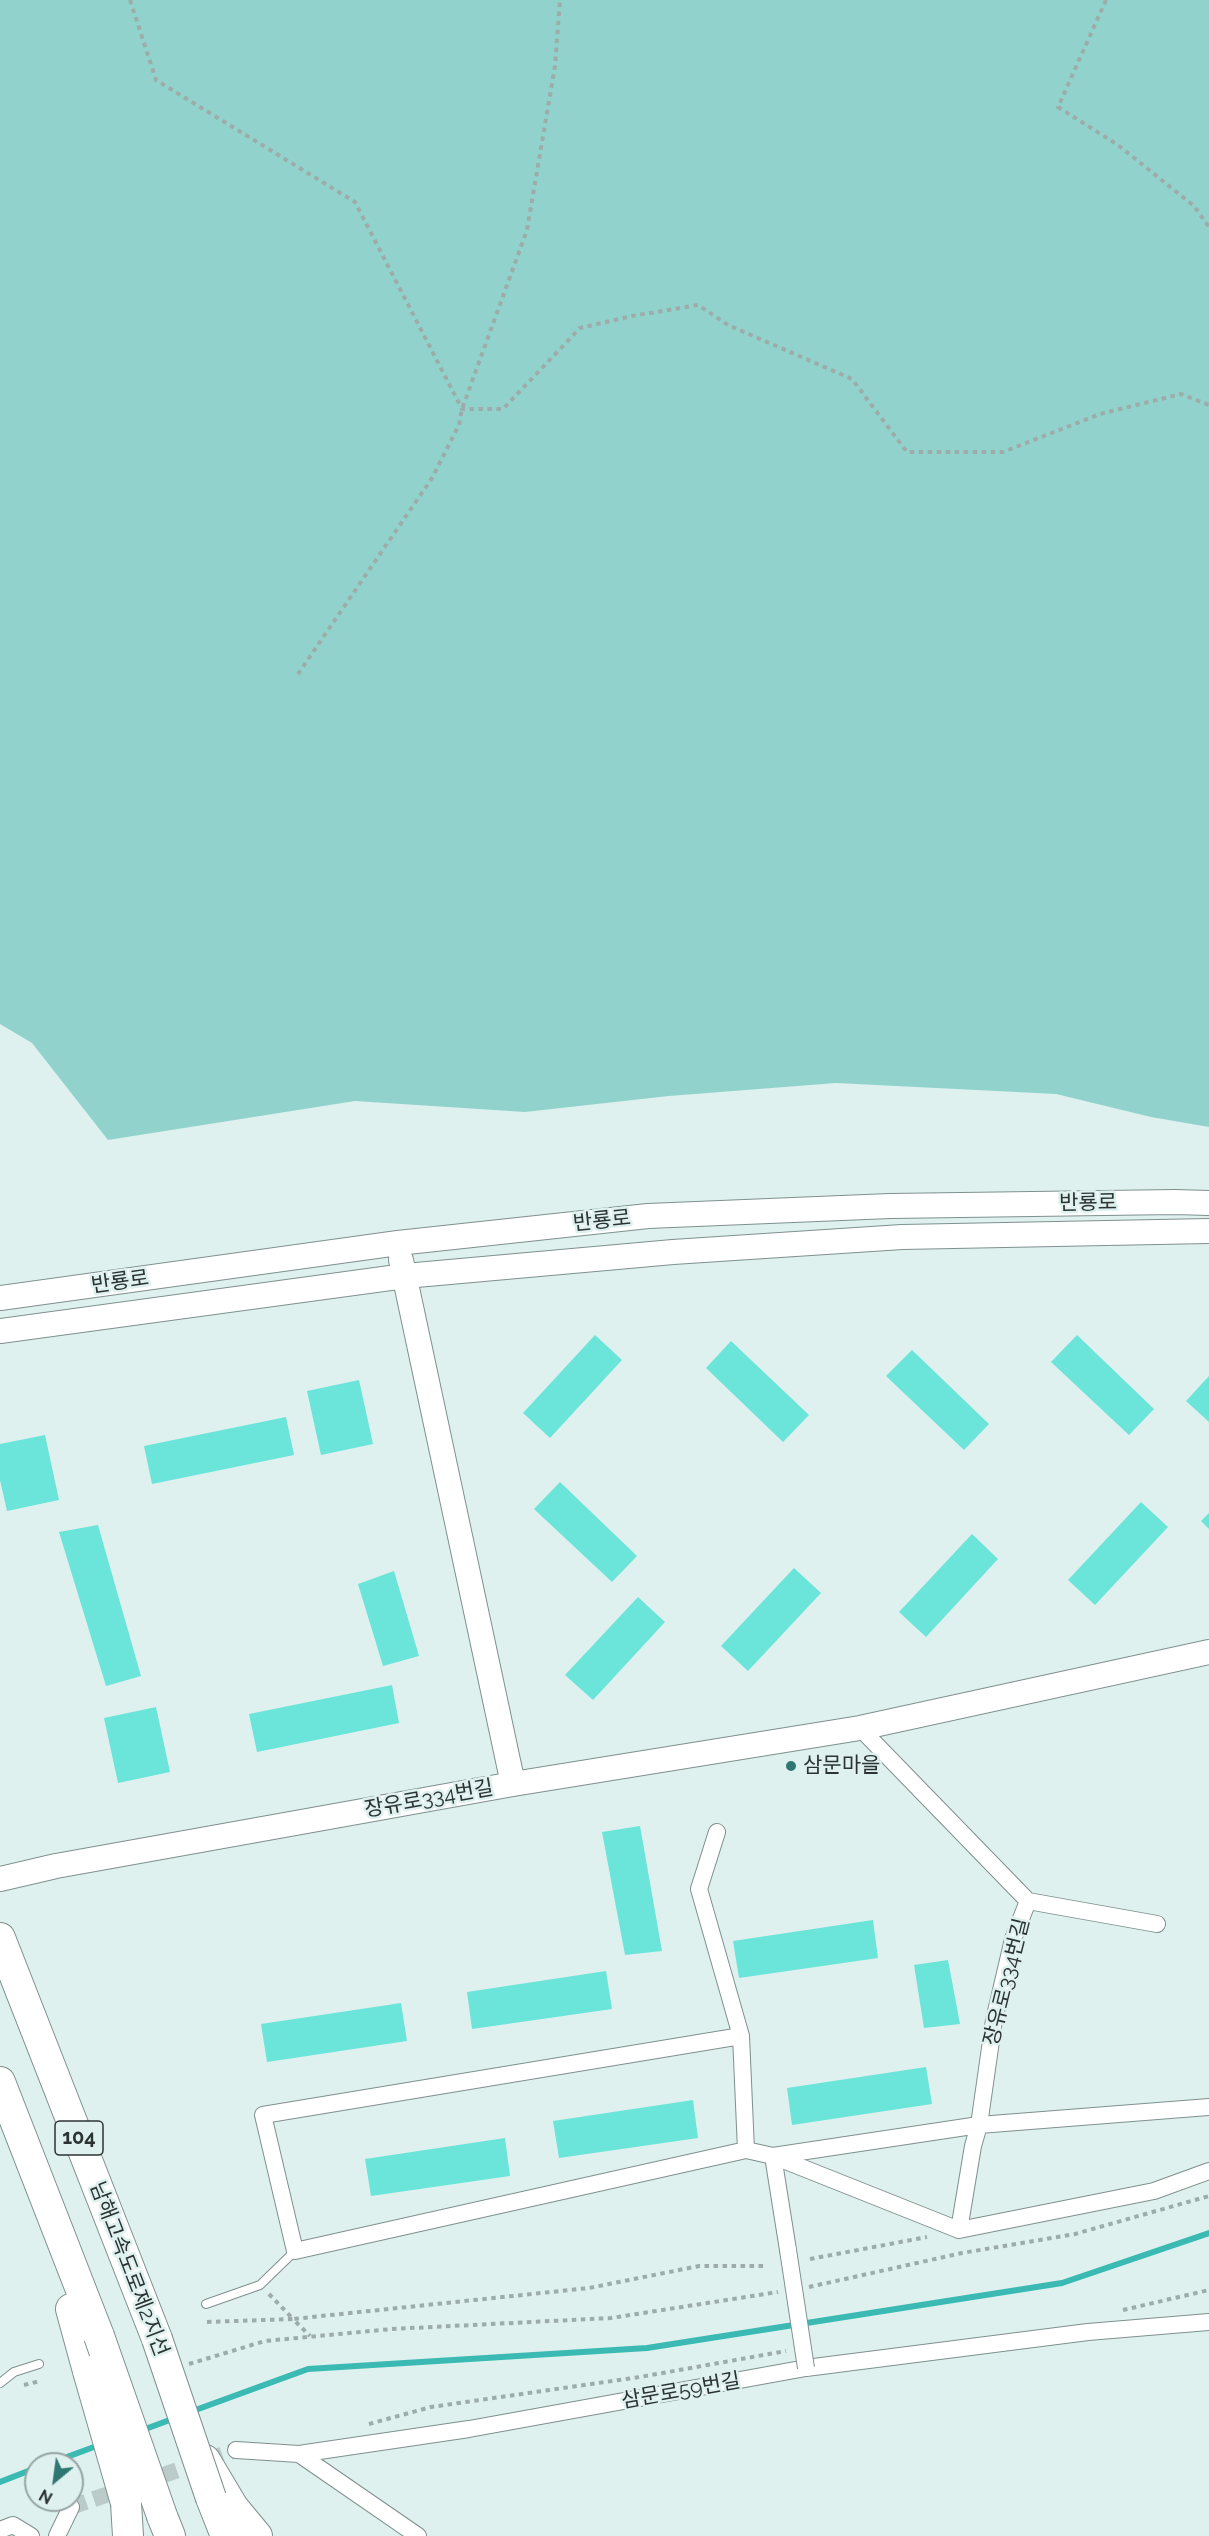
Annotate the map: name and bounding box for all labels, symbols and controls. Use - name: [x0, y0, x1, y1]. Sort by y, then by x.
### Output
- street label: 반룡로: [1059, 1190, 1117, 1216]
- street label: 반룡로: [572, 1205, 632, 1237]
- street label: 반룡로: [90, 1265, 150, 1299]
- place label: 삼문마을: [803, 1753, 880, 1779]
- marker: 삼문마을: [784, 1759, 798, 1773]
- street label: 장유로334번길: [363, 1775, 495, 1823]
- street label: 장유로334번길: [979, 1916, 1035, 2048]
- road number: 104: [55, 2121, 103, 2155]
- street label: 남해고속도로제2지선: [84, 2178, 174, 2360]
- street label: 삼문로59번길: [620, 2368, 742, 2414]
- north arrow: [24, 2452, 84, 2512]
- text: N: [36, 2485, 56, 2508]

